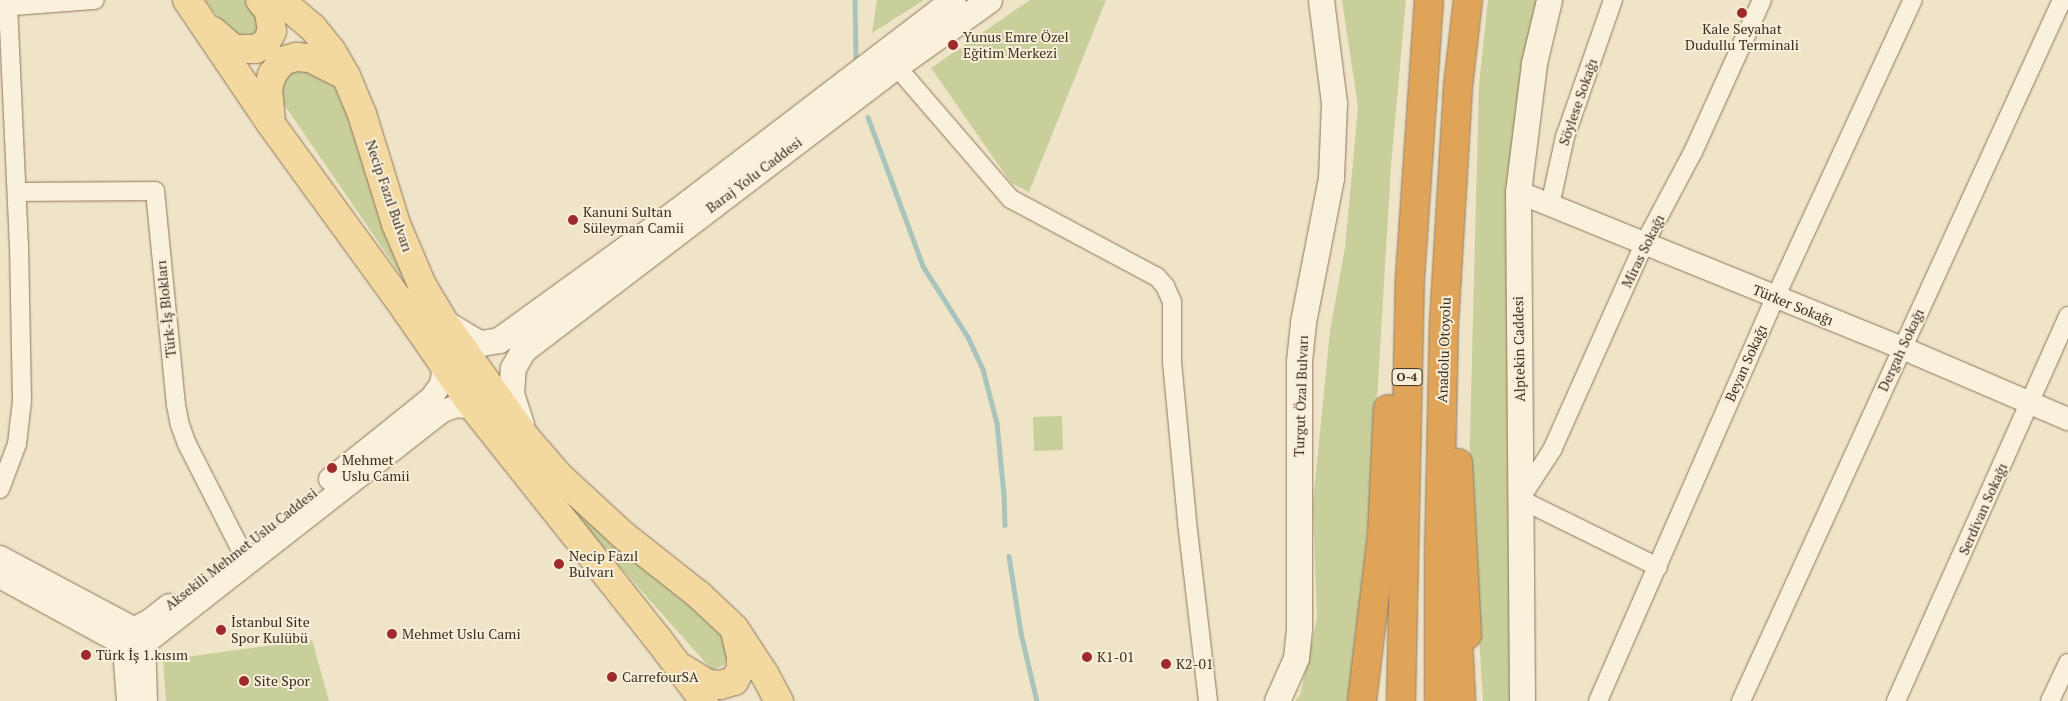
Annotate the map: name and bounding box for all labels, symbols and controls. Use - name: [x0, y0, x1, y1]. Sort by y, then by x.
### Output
- marker: Kale Seyahat Dudullu Terminali: [1736, 7, 1748, 19]
- place label: Kale Seyahat Dudullu Terminali: [1685, 21, 1799, 54]
- place label: Yunus Emre Özel Eğitim Merkezi: [963, 29, 1069, 62]
- marker: Yunus Emre Özel Eğitim Merkezi: [947, 39, 959, 51]
- street label: Söylese Sokağı: [1555, 56, 1601, 148]
- street label: Baraj Yolu Caddesi: [703, 133, 805, 217]
- street label: Necip Fazıl Bulvarı: [362, 138, 416, 254]
- place label: Kanuni Sultan Süleyman Camii: [583, 204, 684, 236]
- street label: Miras Sokağı: [1618, 212, 1668, 290]
- marker: Kanuni Sultan Süleyman Camii: [567, 214, 579, 226]
- street label: Türk-İş Blokları: [153, 260, 179, 358]
- street label: Türker Sokağı: [1750, 281, 1836, 329]
- street label: Alptekin Caddesi: [1510, 296, 1528, 402]
- street label: Anadolu Otoyolu: [1434, 297, 1454, 403]
- street label: Dergah Sokağı: [1874, 306, 1928, 394]
- street label: Beyan Sokağı: [1722, 322, 1770, 404]
- street label: Turgut Özal Bulvarı: [1290, 335, 1312, 457]
- road number: O-4: [1391, 368, 1423, 387]
- place label: Mehmet Uslu Camii: [342, 452, 410, 484]
- street label: Serdivan Sokağı: [1955, 460, 2011, 558]
- marker: Mehmet Uslu Camii: [326, 462, 338, 474]
- street label: Aksekili Mehmet Uslu Caddesi: [162, 484, 320, 614]
- place label: Necip Fazıl Bulvarı: [569, 548, 638, 580]
- marker: Necip Fazıl Bulvarı: [553, 558, 565, 570]
- place label: İstanbul Site Spor Kulübü: [231, 614, 310, 646]
- marker: İstanbul Site Spor Kulübü: [215, 624, 227, 636]
- place label: Mehmet Uslu Cami: [402, 626, 521, 642]
- marker: Mehmet Uslu Cami: [386, 628, 398, 640]
- place label: Türk İş 1.kısım: [96, 647, 188, 663]
- marker: Türk İş 1.kısım: [80, 649, 92, 661]
- place label: K1-01: [1097, 649, 1134, 665]
- marker: K1-01: [1081, 651, 1093, 663]
- place label: K2-01: [1176, 656, 1213, 672]
- marker: K2-01: [1160, 658, 1172, 670]
- place label: CarrefourSA: [622, 669, 699, 685]
- marker: CarrefourSA: [606, 671, 618, 683]
- place label: Site Spor: [254, 673, 310, 689]
- marker: Site Spor: [238, 675, 250, 687]

